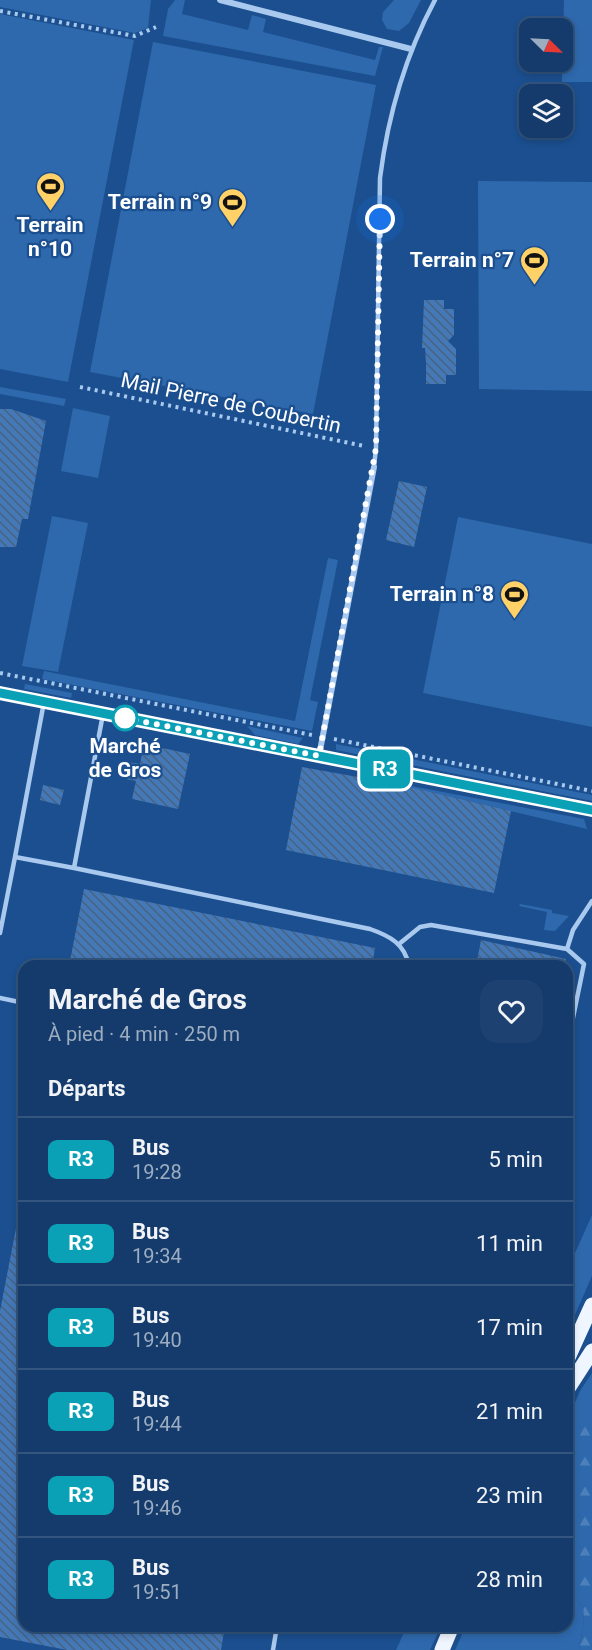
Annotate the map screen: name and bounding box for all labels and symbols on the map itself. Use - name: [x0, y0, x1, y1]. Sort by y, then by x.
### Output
- north arrow: [519, 18, 573, 72]
- sports icon: Terrain n°10: [34, 170, 66, 212]
- sports icon: Terrain n°9: [217, 186, 249, 228]
- place label: Terrain n°9: [108, 190, 212, 214]
- your location: [365, 204, 395, 234]
- place label: Terrain n°10: [16, 213, 84, 261]
- sports icon: Terrain n°7: [519, 244, 551, 286]
- place label: Terrain n°7: [410, 248, 514, 272]
- street label: Mail Pierre de Coubertin: [119, 368, 343, 438]
- sports icon: Terrain n°8: [499, 578, 531, 620]
- place label: Terrain n°8: [390, 582, 494, 606]
- marker: Marché de Gros: [112, 705, 138, 731]
- place label: Marché de Gros: [89, 734, 162, 782]
- line badge: R3: [358, 750, 412, 788]

